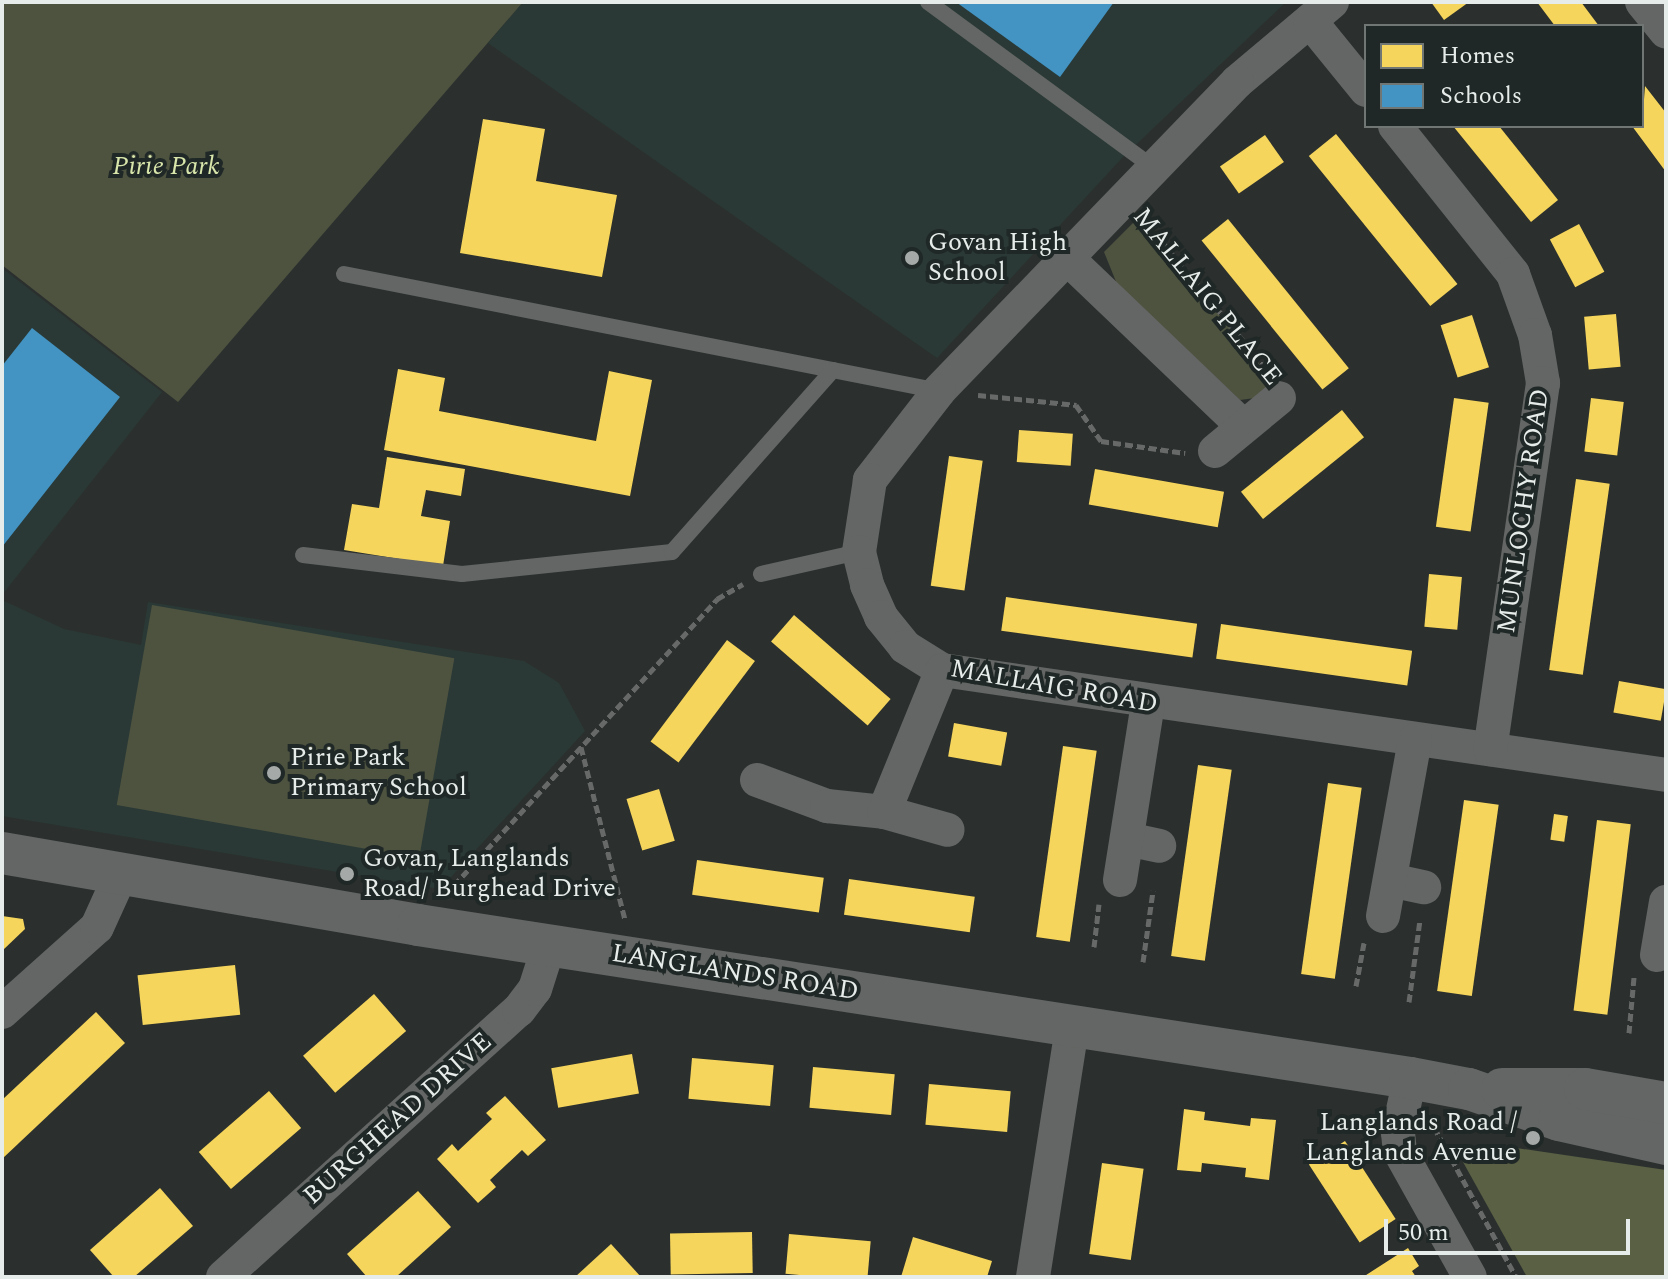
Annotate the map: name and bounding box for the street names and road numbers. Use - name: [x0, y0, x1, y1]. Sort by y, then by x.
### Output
- street label: MALLAIG PLACE: [1126, 202, 1288, 392]
- street label: MUNLOCHY ROAD: [1491, 387, 1557, 635]
- street label: MALLAIG ROAD: [948, 653, 1160, 721]
- street label: LANGLANDS ROAD: [609, 938, 861, 1008]
- street label: BURGHEAD DRIVE: [297, 1026, 499, 1212]

